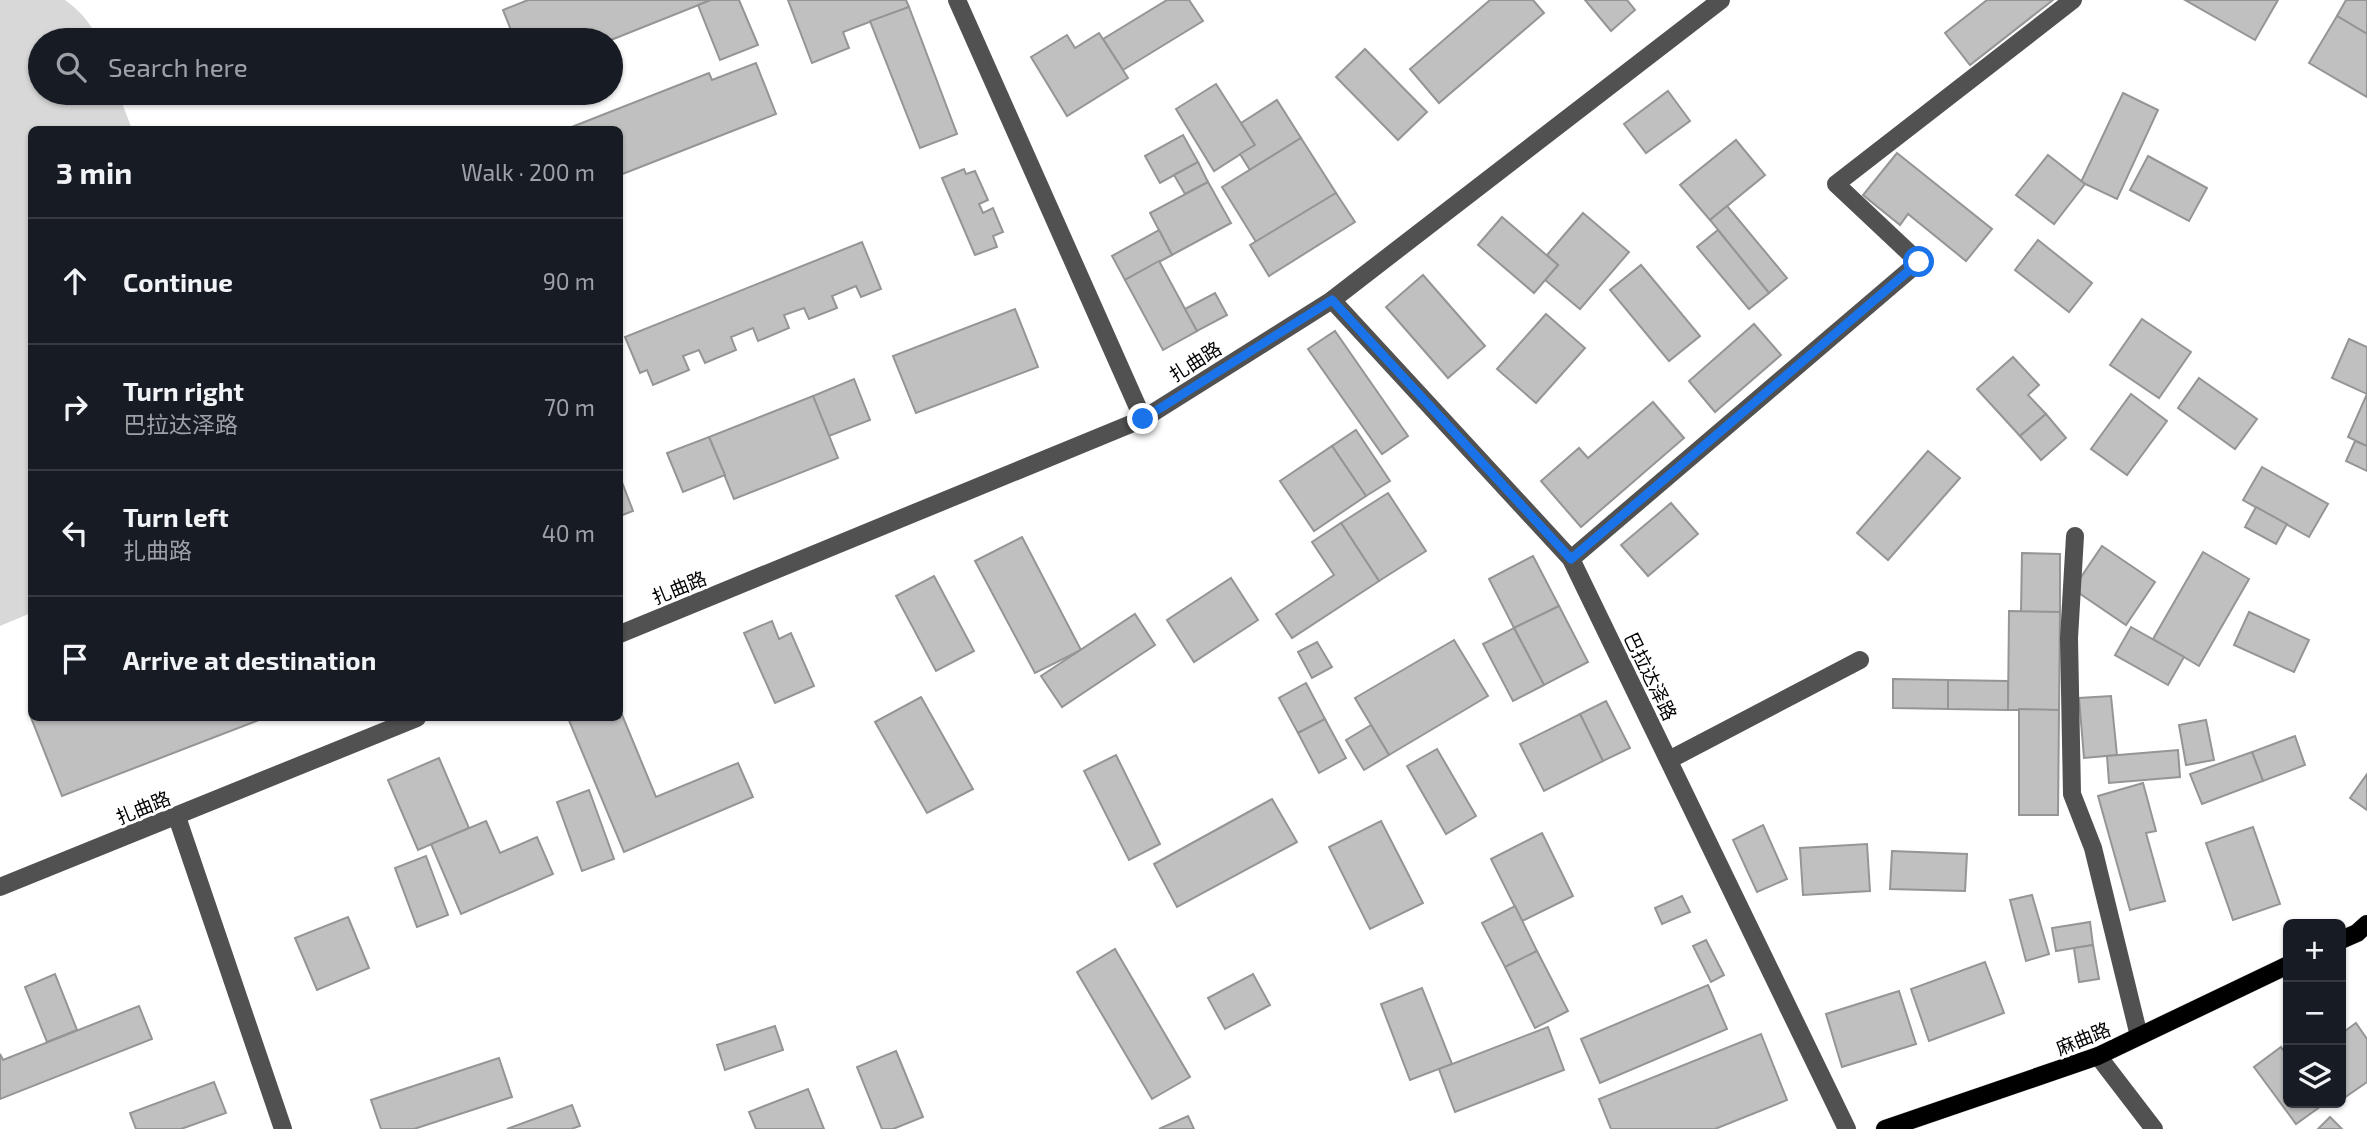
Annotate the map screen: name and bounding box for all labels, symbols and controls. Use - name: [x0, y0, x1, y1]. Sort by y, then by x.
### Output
- search box: [28, 28, 623, 105]
- icon: search: [52, 48, 90, 86]
- text: Search here: [108, 51, 248, 82]
- text: 3 min: [56, 154, 132, 190]
- text: Walk · 200 m: [461, 158, 595, 186]
- route start: [1903, 246, 1934, 277]
- icon: ahead: [56, 262, 94, 300]
- text: Continue: [123, 266, 233, 297]
- text: 90 m: [543, 267, 595, 295]
- street label: 扎曲路: [1165, 336, 1225, 386]
- text: Turn right: [123, 375, 244, 406]
- icon: right: [56, 388, 94, 426]
- text: 70 m: [544, 393, 595, 421]
- route end: [1127, 403, 1158, 434]
- text: 巴拉达泽路: [123, 410, 238, 438]
- text: Turn left: [123, 501, 229, 532]
- icon: left: [56, 514, 94, 552]
- text: 40 m: [542, 519, 595, 547]
- text: 扎曲路: [123, 536, 192, 564]
- street label: 扎曲路: [648, 566, 710, 608]
- street label: 巴拉达泽路: [1620, 628, 1682, 724]
- icon: arrive: [56, 640, 94, 678]
- text: Arrive at destination: [123, 644, 376, 675]
- street label: 扎曲路: [112, 786, 174, 828]
- map controls: [2283, 919, 2346, 1108]
- button: +: [2283, 919, 2346, 982]
- button: −: [2283, 982, 2346, 1045]
- street label: 麻曲路: [2052, 1017, 2114, 1059]
- button: layers: [2283, 1045, 2346, 1108]

